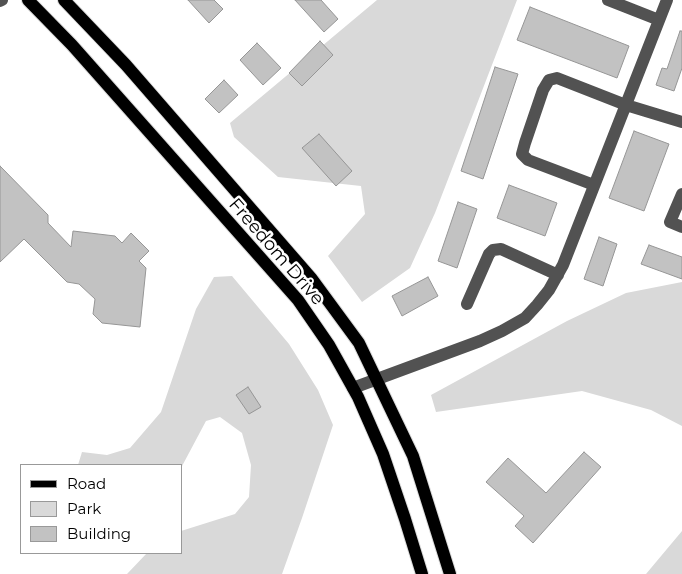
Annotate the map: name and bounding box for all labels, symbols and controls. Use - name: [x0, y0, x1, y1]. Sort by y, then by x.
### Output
- street label: Freedom Drive: [224, 194, 328, 310]
- legend: [20, 464, 182, 554]
- text: Road: [67, 474, 106, 493]
- text: Park: [67, 499, 101, 518]
- text: Building: [67, 524, 131, 543]

